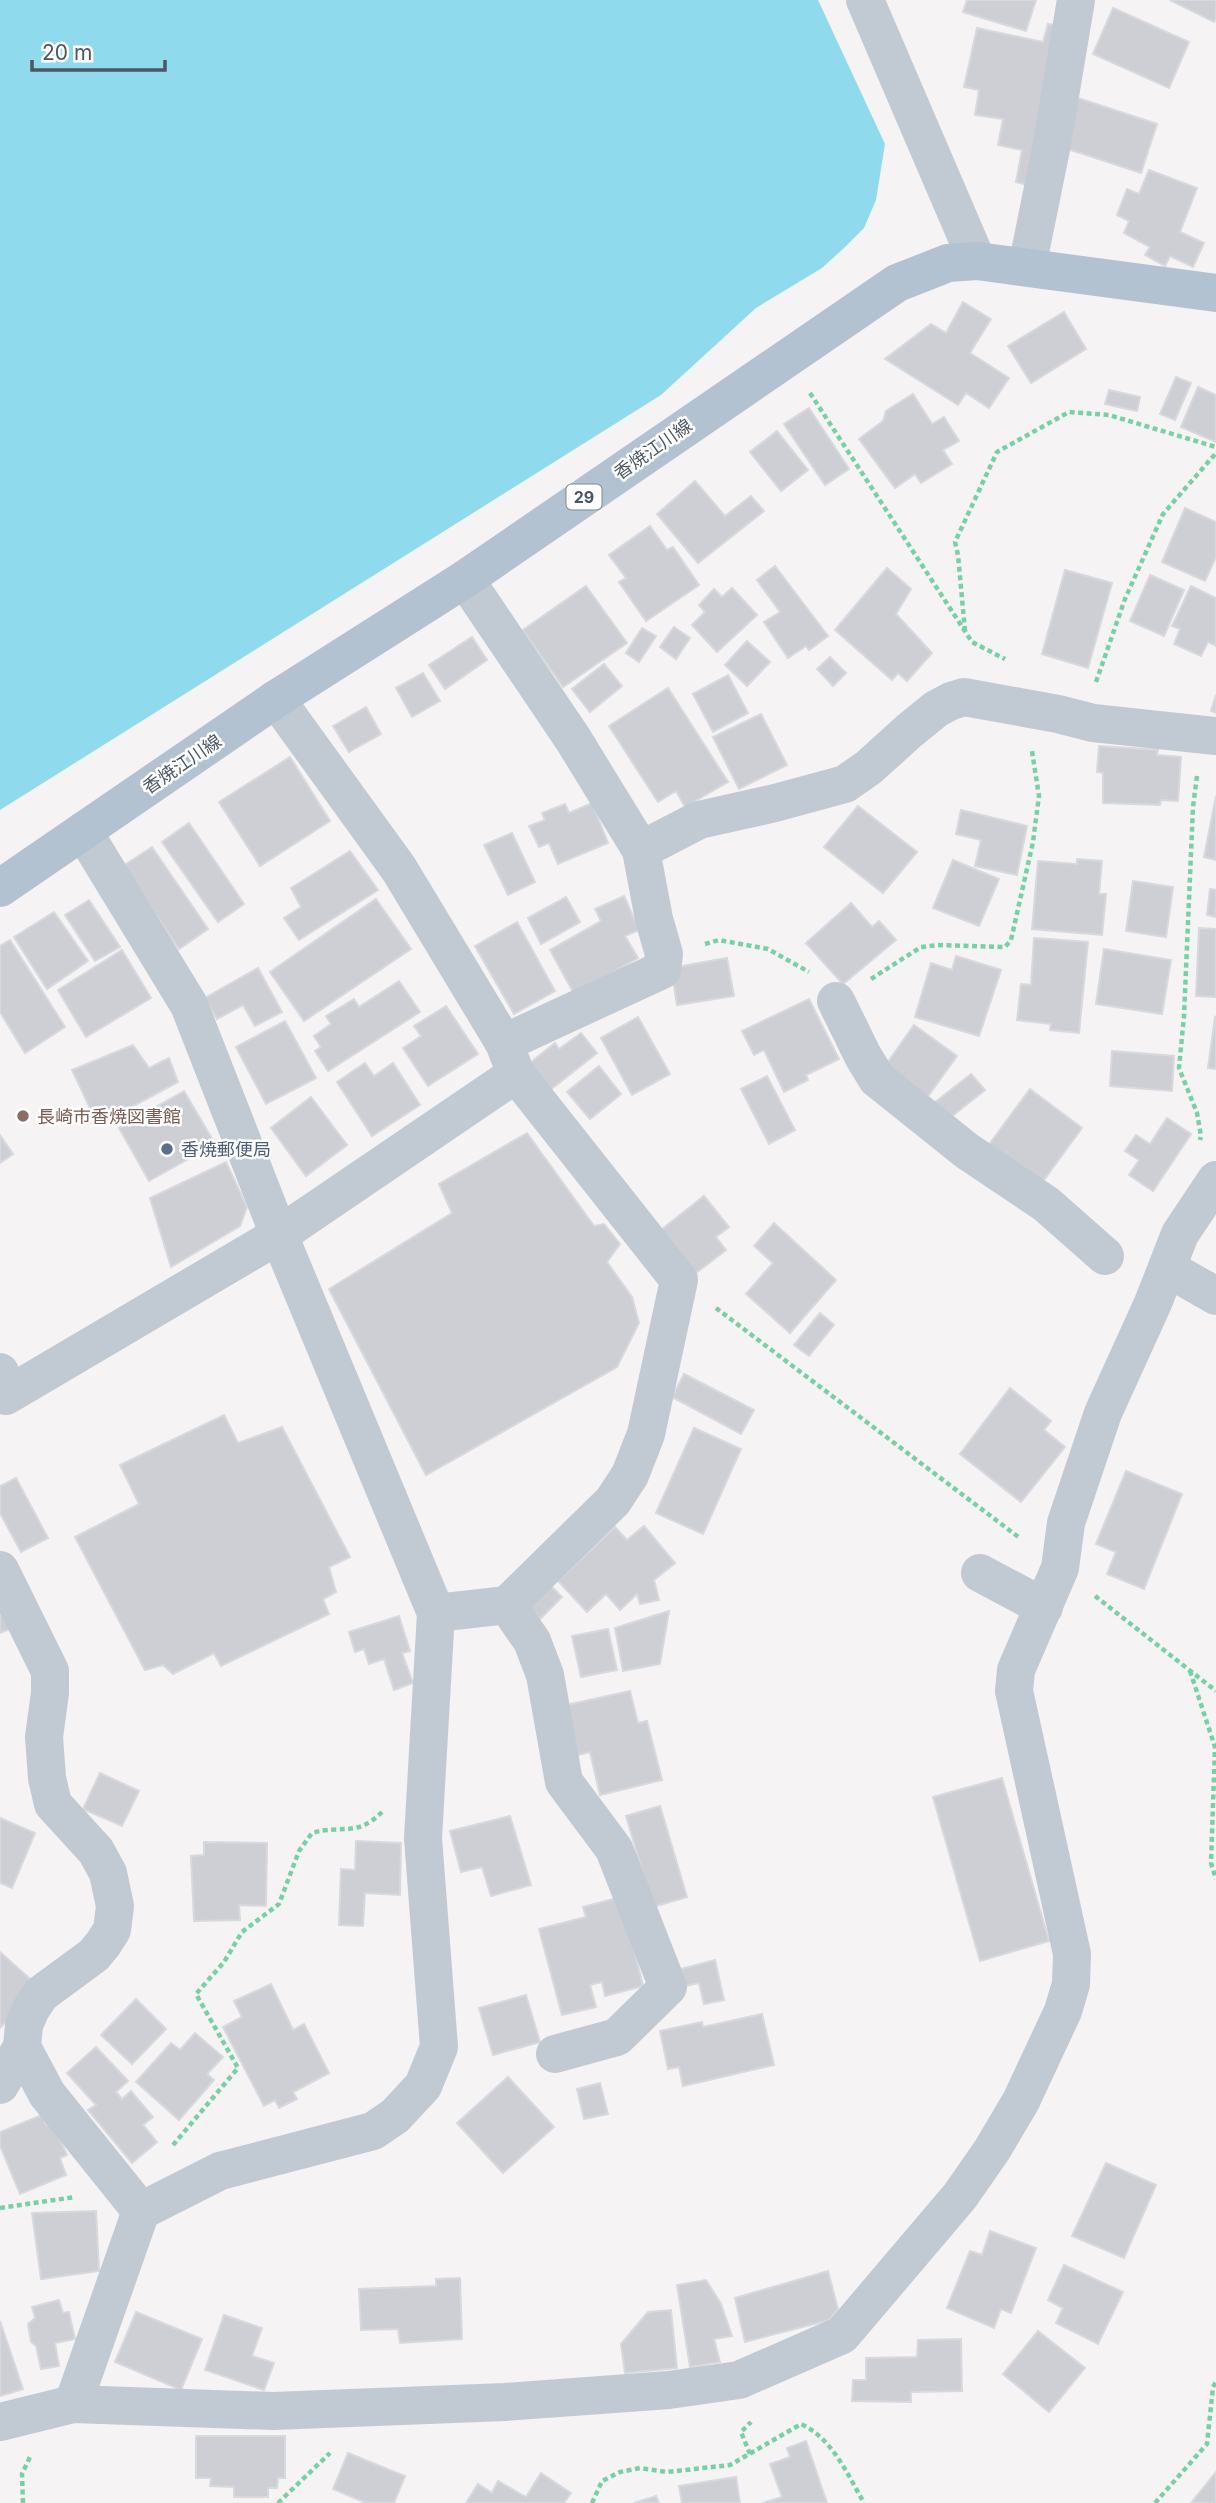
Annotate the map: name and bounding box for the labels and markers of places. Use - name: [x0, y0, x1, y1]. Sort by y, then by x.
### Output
- place label: 長崎市香焼図書館: [37, 1106, 181, 1127]
- marker: 長崎市香焼図書館: [15, 1108, 31, 1124]
- place label: 香焼郵便局: [181, 1139, 271, 1160]
- marker: 香焼郵便局: [159, 1141, 175, 1157]

